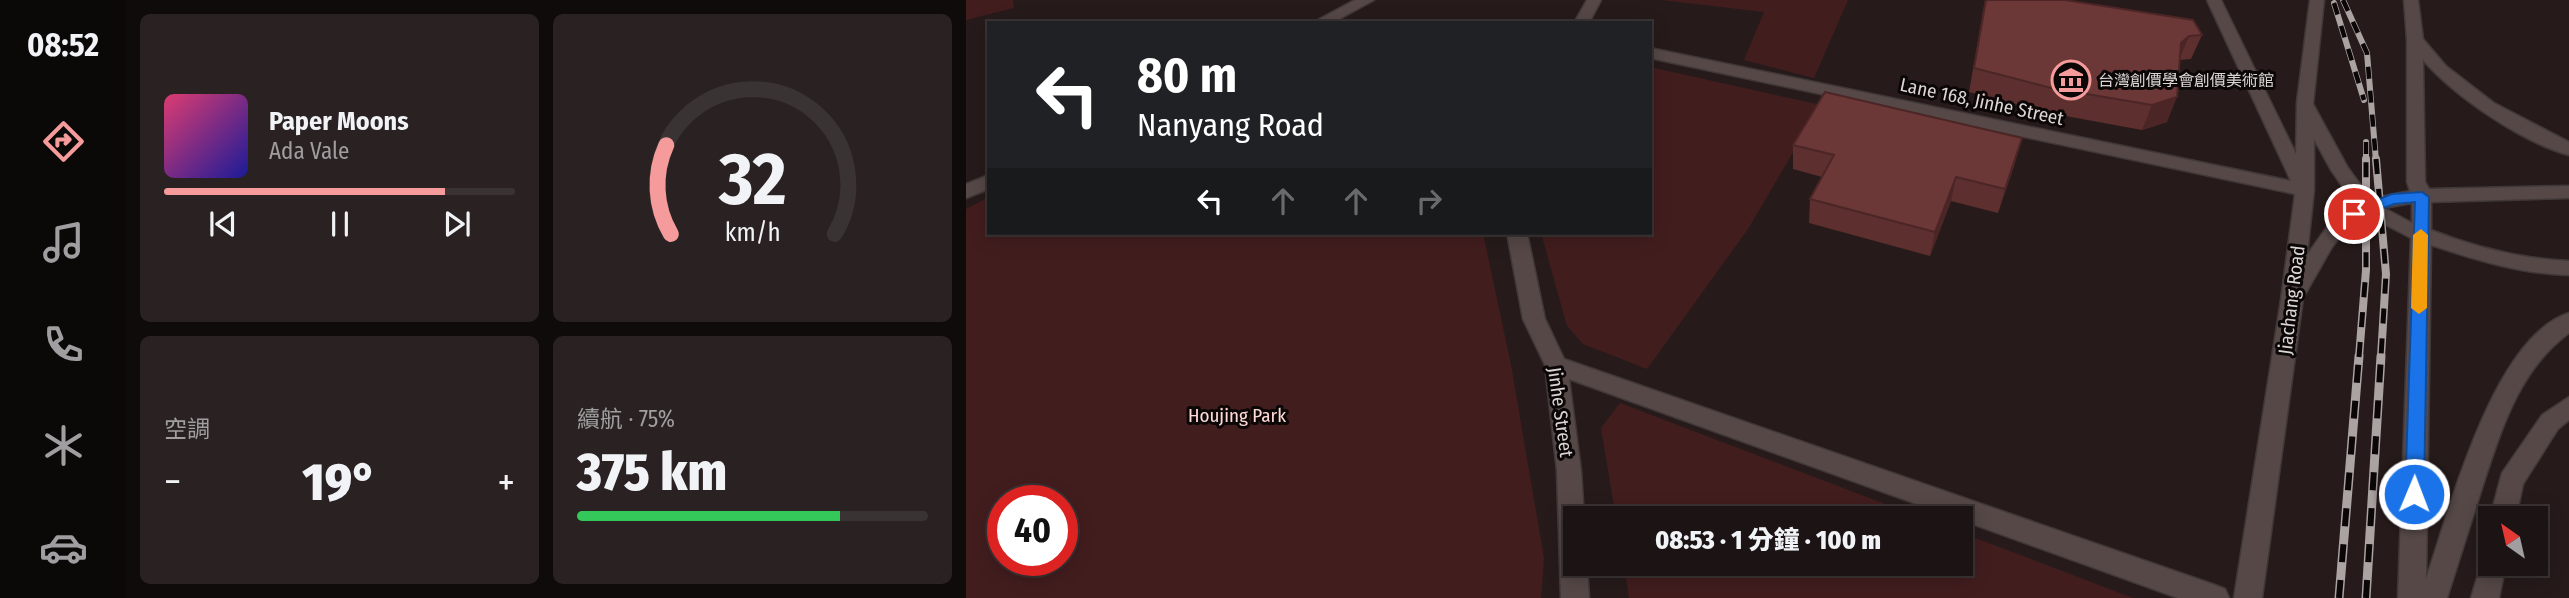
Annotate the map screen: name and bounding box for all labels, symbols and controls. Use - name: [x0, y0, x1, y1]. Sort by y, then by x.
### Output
- text: 08:52: [27, 26, 99, 64]
- text: 80 m: [1137, 46, 1237, 105]
- icon: left: [1022, 49, 1113, 140]
- museum icon: 台灣創價學會創價美術館: [2050, 59, 2092, 101]
- place label: 台灣創價學會創價美術館: [2098, 71, 2274, 90]
- street label: Lane 168, Jinhe Street: [1898, 73, 2067, 130]
- text: Paper Moons: [269, 106, 409, 137]
- text: Nanyang Road: [1137, 106, 1324, 144]
- icon: directions: [39, 117, 88, 166]
- text: Ada Vale: [269, 137, 349, 165]
- text: 32: [718, 137, 786, 224]
- icon: left: [1191, 182, 1229, 220]
- icon: ahead: [1264, 182, 1302, 220]
- icon: ahead: [1337, 182, 1375, 220]
- icon: right: [1410, 182, 1448, 220]
- pin: [2324, 184, 2384, 244]
- icon: arrive: [2335, 195, 2373, 233]
- icon: previous: [204, 205, 242, 243]
- icon: pause: [321, 205, 359, 243]
- icon: next: [438, 205, 476, 243]
- icon: music: [39, 218, 88, 267]
- text: km/h: [725, 218, 780, 248]
- street label: Jiachang Road: [2273, 244, 2310, 356]
- icon: phone: [39, 320, 88, 369]
- street label: Jinhe Street: [1543, 366, 1578, 459]
- park label: Houjing Park: [1188, 404, 1286, 427]
- text: 續航 · 75%: [577, 405, 675, 433]
- text: 空調: [164, 415, 210, 443]
- icon: climate: [39, 421, 88, 470]
- text: 375 km: [577, 441, 727, 504]
- text: 19°: [302, 451, 377, 514]
- position arrow: [2377, 457, 2451, 531]
- text: −: [164, 459, 181, 505]
- text: +: [498, 459, 515, 505]
- speed limit sign: 40: [987, 485, 1078, 576]
- north arrow: [2478, 506, 2548, 576]
- map controls: [2478, 506, 2548, 576]
- icon: car: [39, 523, 88, 572]
- text: 08:53 · 1 分鐘 · 100 m: [1655, 525, 1881, 556]

